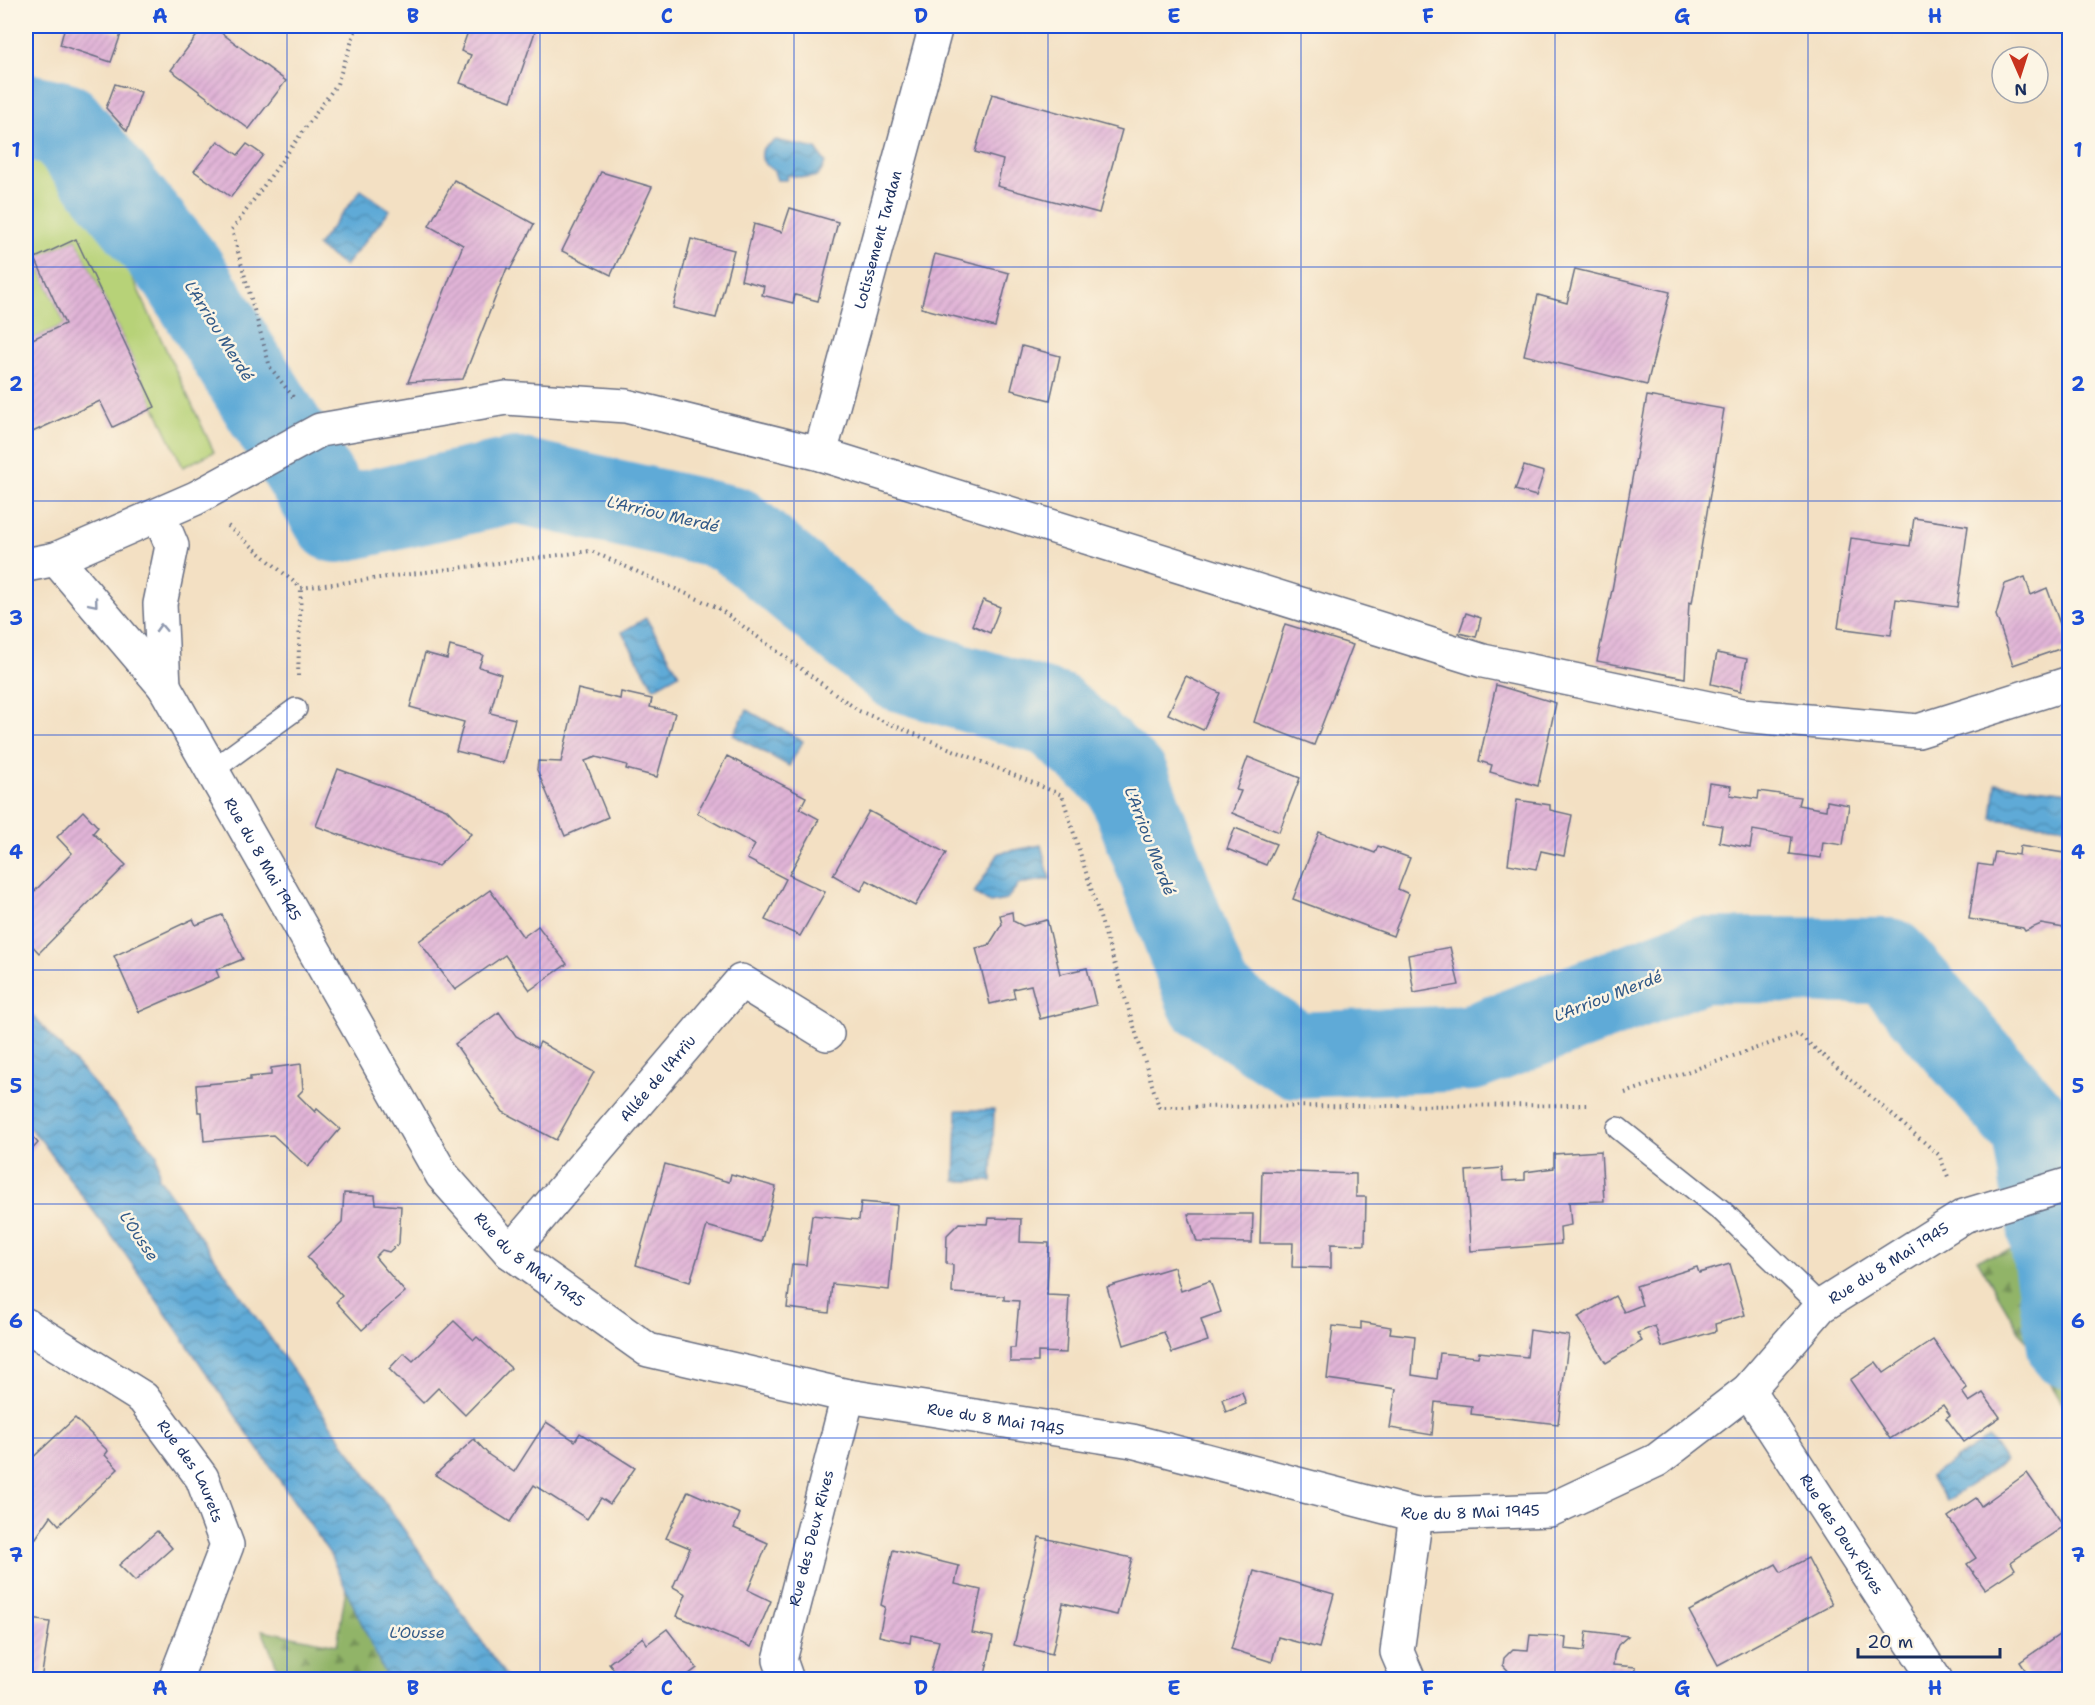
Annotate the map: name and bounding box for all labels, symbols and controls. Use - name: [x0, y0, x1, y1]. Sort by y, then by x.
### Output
- text: A: [152, 3, 168, 29]
- text: B: [407, 3, 419, 29]
- text: C: [661, 3, 673, 29]
- text: D: [914, 3, 928, 29]
- text: E: [1167, 3, 1181, 29]
- text: F: [1422, 3, 1434, 29]
- text: G: [1674, 3, 1690, 29]
- text: H: [1928, 3, 1942, 29]
- north arrow: [1990, 45, 2050, 105]
- text: N: [2014, 79, 2028, 100]
- text: 1: [11, 137, 21, 163]
- text: 1: [2073, 137, 2083, 163]
- street label: Lotissement Tardan: [850, 168, 906, 311]
- water label: L'Arriou Merdé: [180, 277, 258, 385]
- text: 2: [9, 371, 23, 397]
- text: 2: [2071, 371, 2085, 397]
- water label: L'Arriou Merdé: [605, 491, 721, 537]
- one-way arrow: [87, 596, 98, 607]
- text: 3: [9, 605, 23, 631]
- text: 3: [2071, 605, 2085, 631]
- one-way arrow: [155, 623, 168, 632]
- water label: L'Arriou Merdé: [1120, 784, 1180, 898]
- street label: Rue du 8 Mai 1945: [219, 794, 305, 925]
- text: 4: [9, 839, 23, 865]
- text: 4: [2071, 839, 2085, 865]
- water label: L'Arriou Merdé: [1551, 966, 1665, 1026]
- street label: Allée de l'Arrïu: [615, 1031, 700, 1126]
- text: 5: [10, 1073, 22, 1099]
- text: 5: [2072, 1073, 2084, 1099]
- water label: L'Ousse: [115, 1207, 163, 1265]
- street label: Rue du 8 Mai 1945: [470, 1208, 589, 1312]
- street label: Rue du 8 Mai 1945: [1825, 1218, 1953, 1309]
- text: 6: [9, 1308, 23, 1334]
- text: 6: [2071, 1308, 2085, 1334]
- street label: Rue du 8 Mai 1945: [926, 1399, 1066, 1440]
- street label: Rue des Laurets: [153, 1416, 228, 1526]
- street label: Rue des Deux Rives: [784, 1468, 839, 1609]
- street label: Rue des Deux Rives: [1795, 1470, 1888, 1599]
- street label: Rue du 8 Mai 1945: [1399, 1500, 1540, 1526]
- text: 7: [9, 1542, 23, 1568]
- text: 7: [2071, 1542, 2085, 1568]
- scale bar: [1858, 1621, 2000, 1659]
- water label: L'Ousse: [389, 1622, 445, 1643]
- text: 20 m: [1867, 1630, 1913, 1654]
- text: A: [152, 1675, 168, 1701]
- text: B: [407, 1675, 419, 1701]
- text: C: [661, 1675, 673, 1701]
- text: D: [914, 1675, 928, 1701]
- text: E: [1167, 1675, 1181, 1701]
- text: F: [1422, 1675, 1434, 1701]
- text: G: [1674, 1675, 1690, 1701]
- text: H: [1928, 1675, 1942, 1701]

